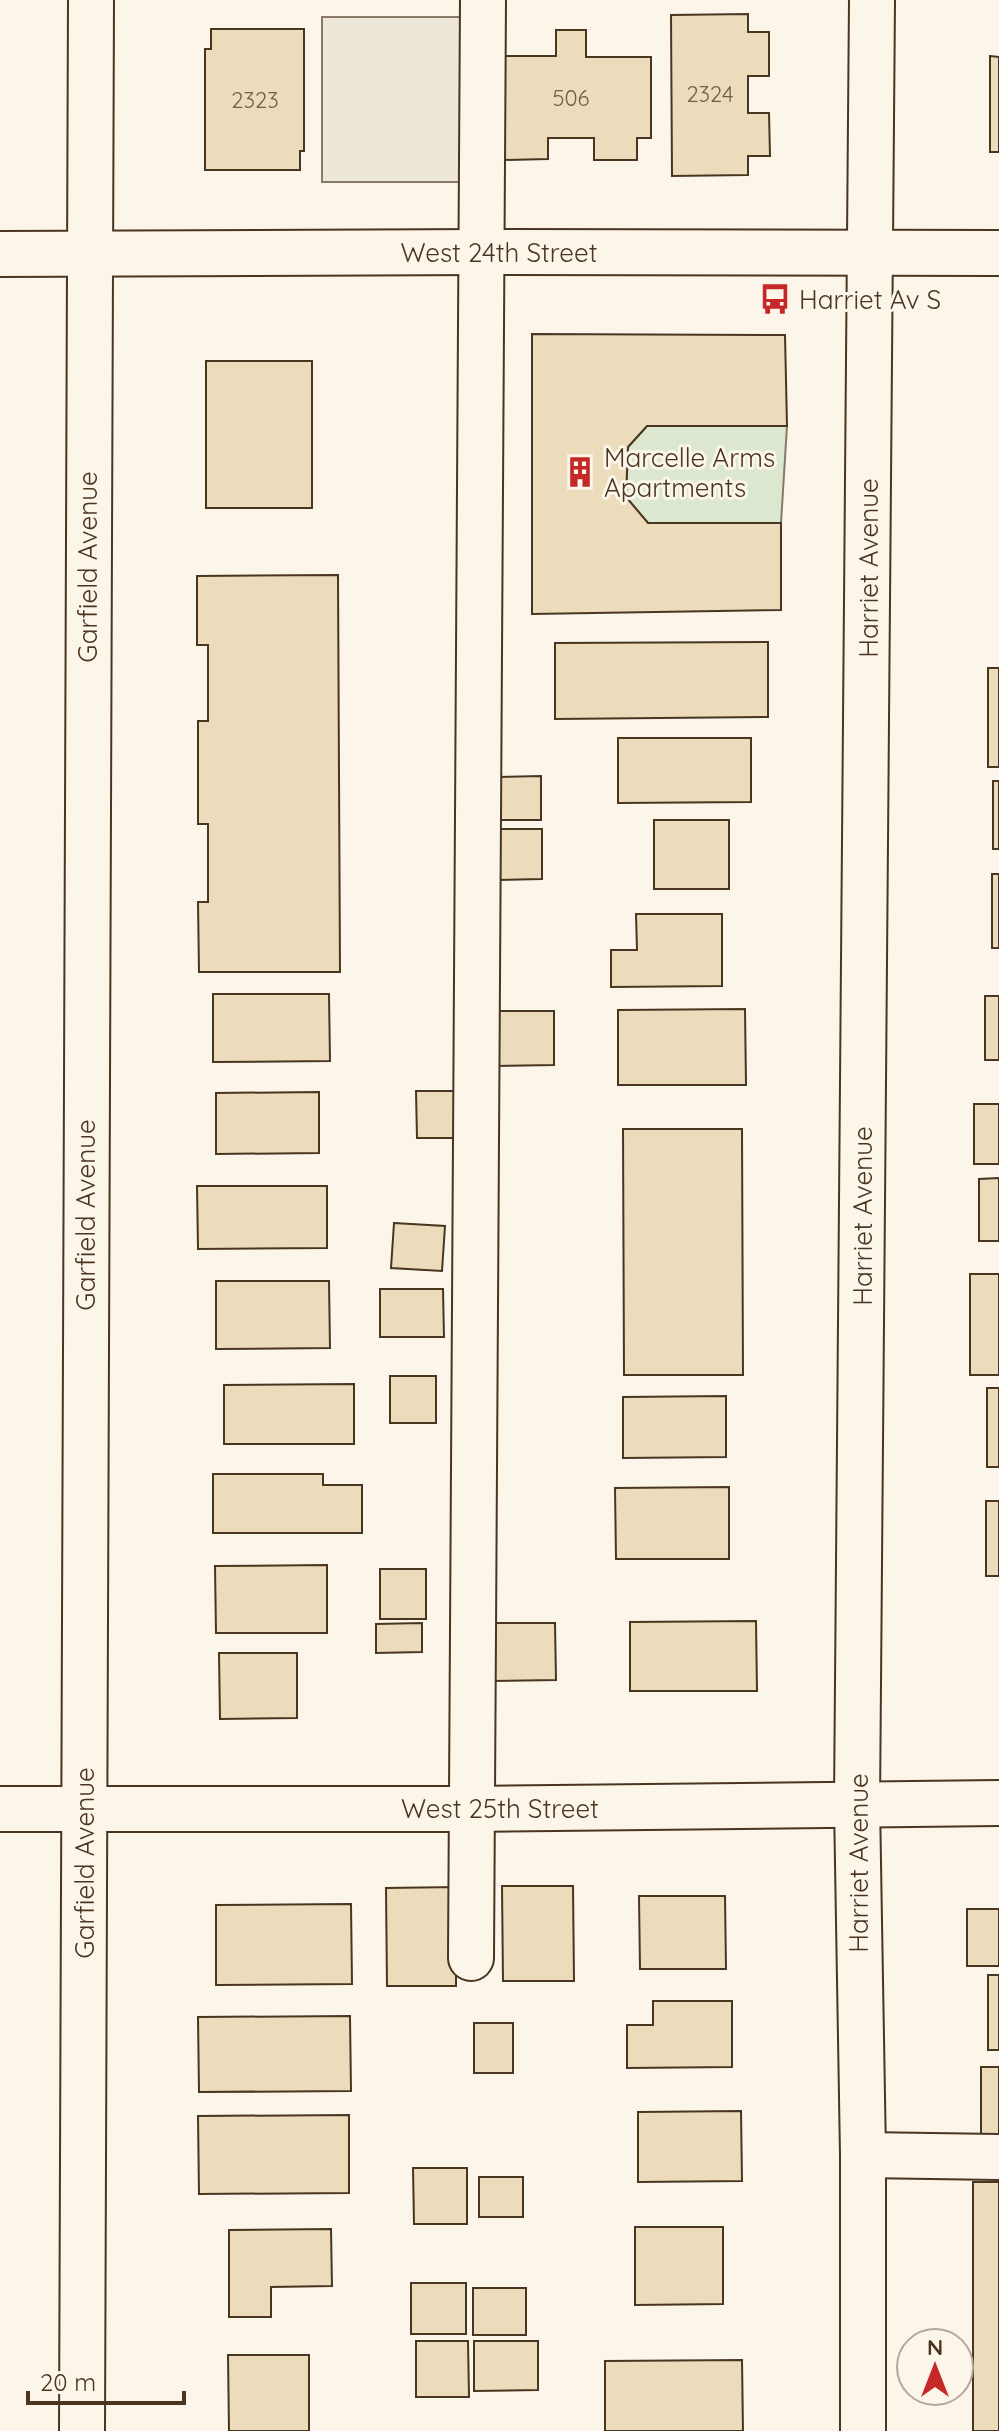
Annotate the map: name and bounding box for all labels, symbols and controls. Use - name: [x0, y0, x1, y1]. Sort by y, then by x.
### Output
- house number: 2324: [686, 80, 734, 108]
- house number: 506: [553, 84, 590, 112]
- house number: 2323: [231, 86, 279, 114]
- street label: West 24th Street: [401, 236, 597, 269]
- bus stop icon: Harriet Av S: [758, 282, 792, 316]
- place label: Harriet Av S: [799, 283, 941, 316]
- place label: Marcelle Arms Apartments: [604, 441, 775, 504]
- building icon: Marcelle Arms Apartments: [563, 455, 597, 489]
- street label: Garfield Avenue: [71, 471, 104, 663]
- street label: Harriet Avenue: [852, 478, 885, 658]
- street label: Garfield Avenue: [69, 1119, 102, 1311]
- street label: Harriet Avenue: [846, 1126, 879, 1306]
- street label: Garfield Avenue: [68, 1767, 101, 1959]
- street label: Harriet Avenue: [842, 1773, 875, 1953]
- street label: West 25th Street: [401, 1792, 599, 1825]
- north arrow: [895, 2327, 975, 2407]
- text: N: [927, 2333, 943, 2361]
- scale bar: [28, 2355, 184, 2405]
- text: 20 m: [40, 2367, 96, 2397]

